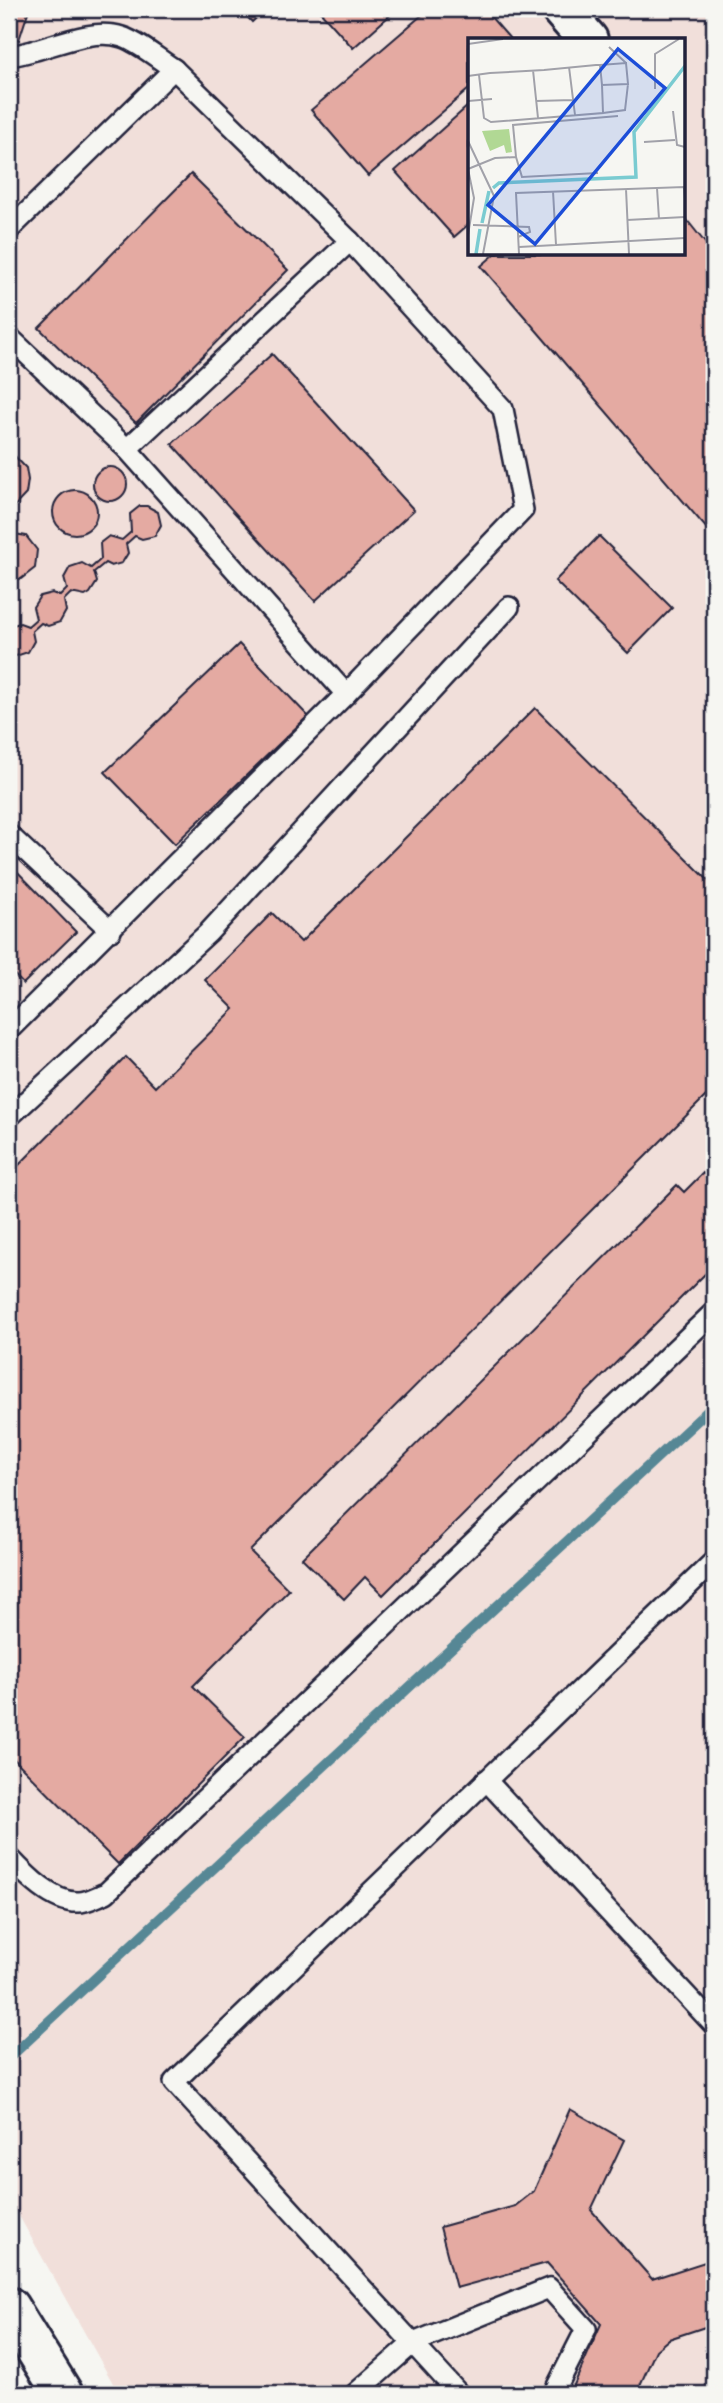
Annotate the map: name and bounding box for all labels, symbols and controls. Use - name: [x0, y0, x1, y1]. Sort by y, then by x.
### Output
- inset map: [468, 38, 684, 256]

